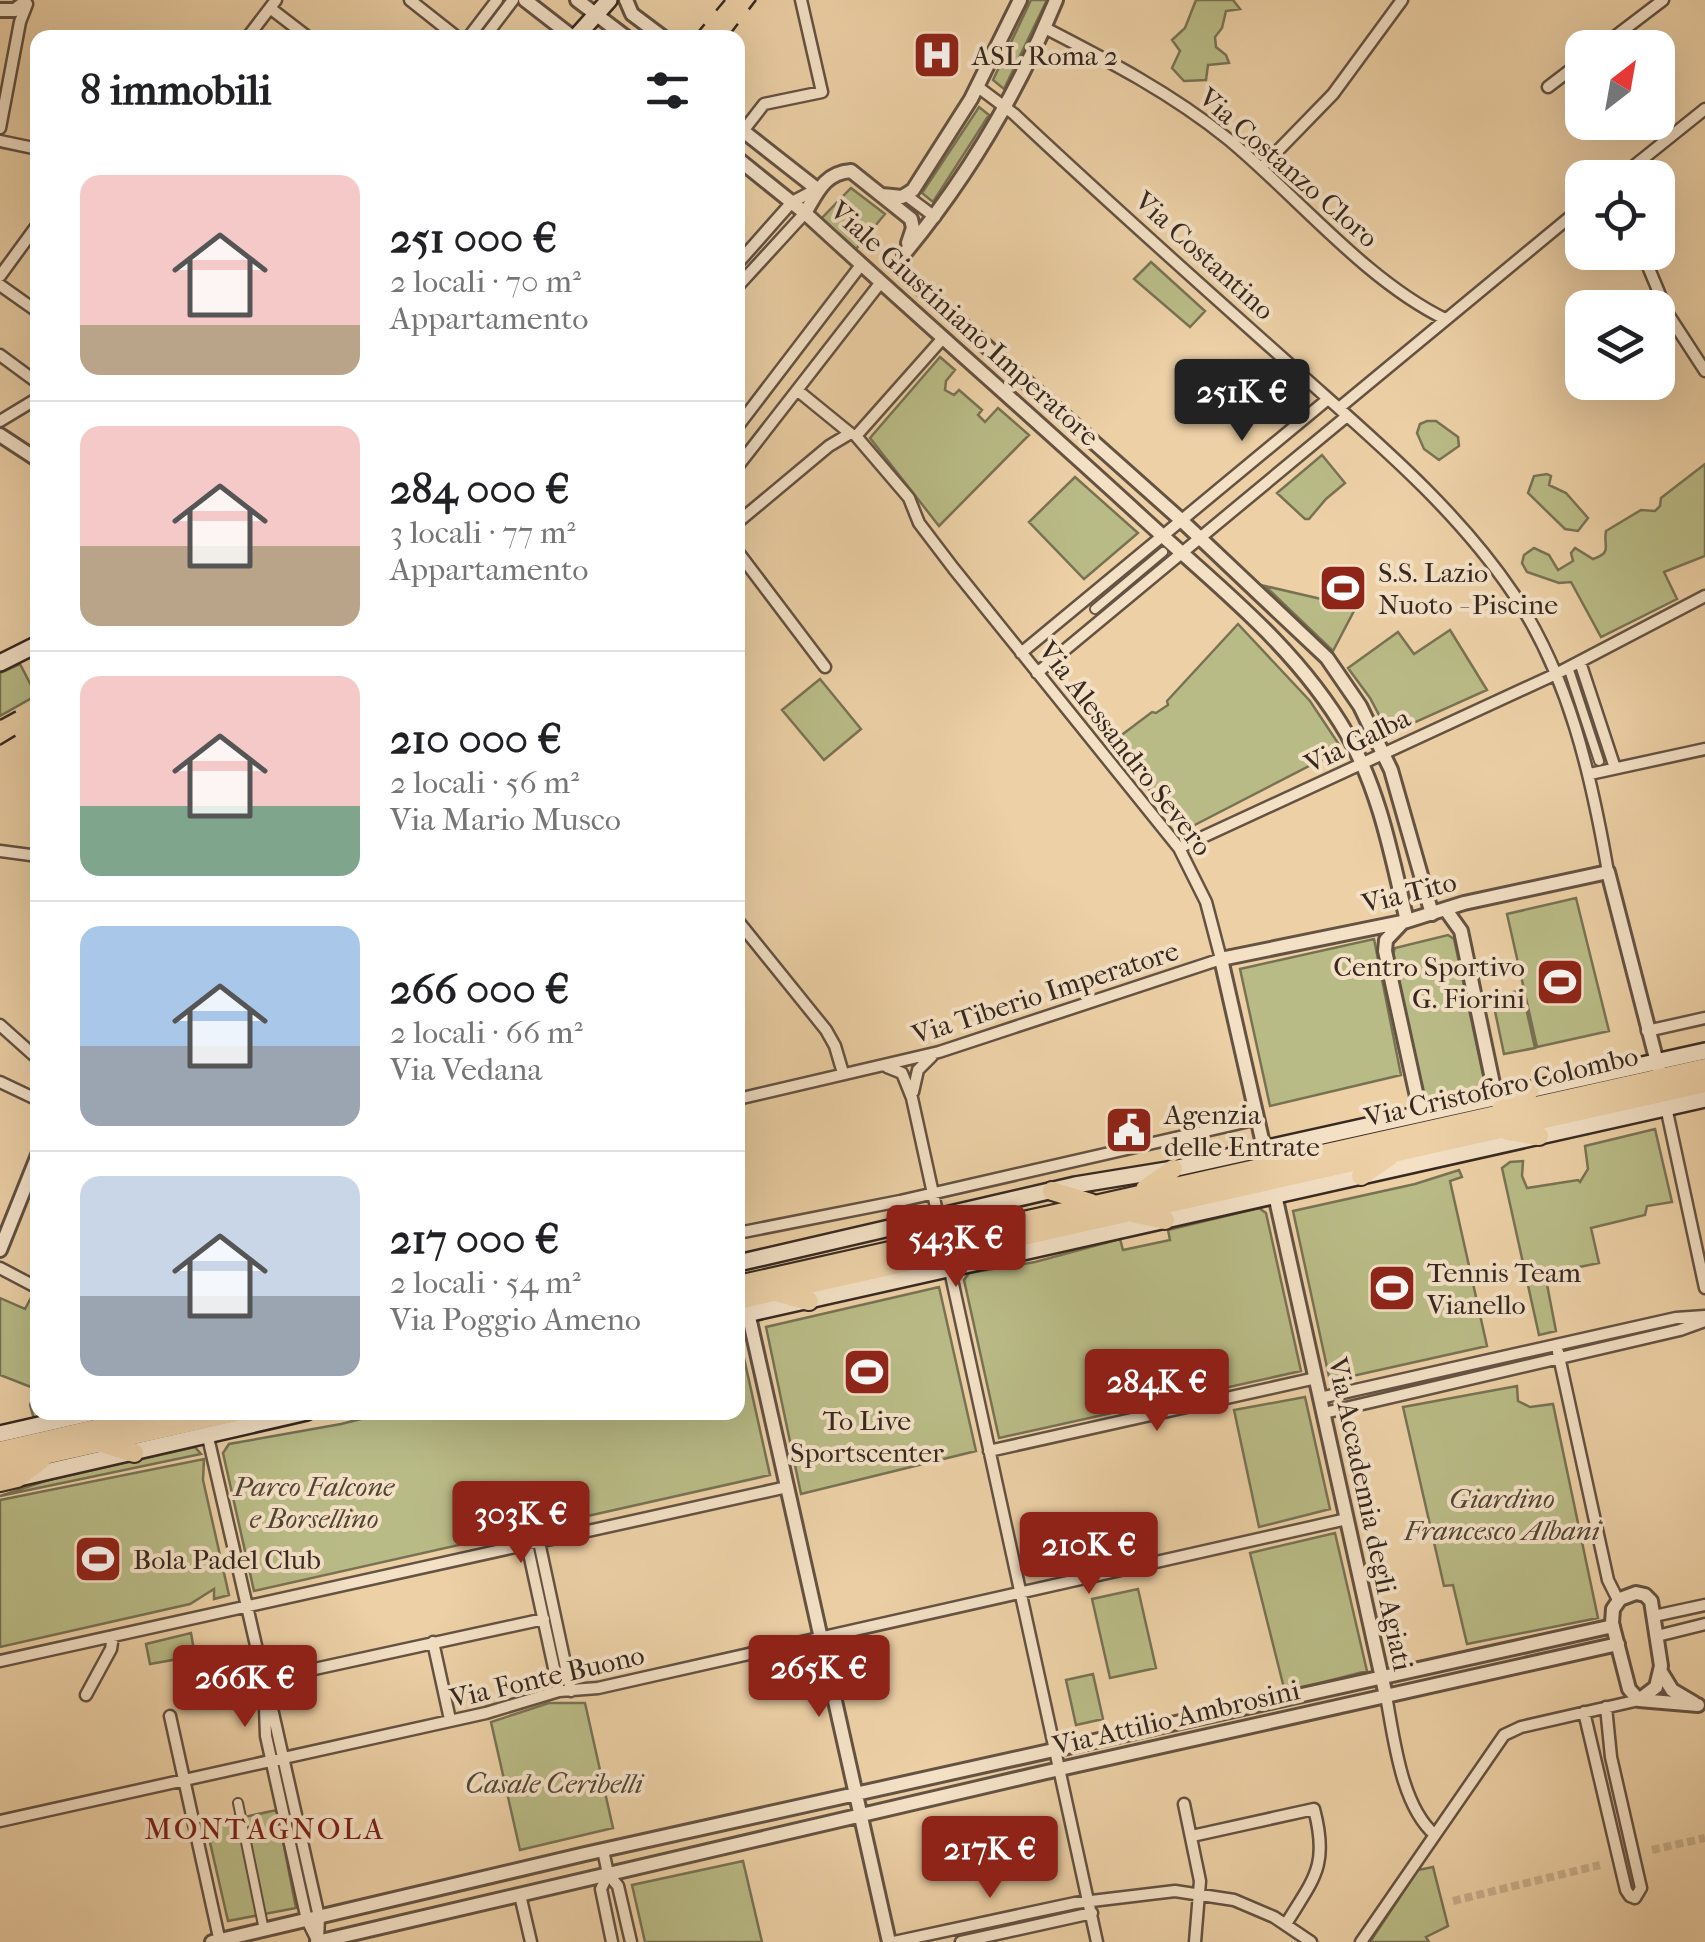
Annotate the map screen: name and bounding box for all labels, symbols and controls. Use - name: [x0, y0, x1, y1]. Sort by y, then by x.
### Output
- hospital icon: ASL Roma 2: [911, 29, 963, 81]
- north arrow: [1565, 30, 1675, 140]
- map controls: [1565, 30, 1675, 400]
- place label: ASL Roma 2: [971, 39, 1118, 72]
- icon: filters: [640, 63, 695, 118]
- text: 8 immobili: [80, 66, 272, 115]
- street label: Via Costanzo Cloro: [1191, 80, 1385, 254]
- button: locate: [1565, 160, 1675, 270]
- street label: Via Costantino: [1127, 183, 1281, 327]
- street label: Viale Giustiniano Imperatore: [823, 193, 1106, 453]
- text: 251 000 €: [390, 214, 557, 263]
- icon: home: [160, 215, 280, 335]
- text: 2 locali · 70 m²: [390, 263, 581, 300]
- button: layers: [1565, 290, 1675, 400]
- text: Appartamento: [390, 300, 589, 337]
- pin: 251K €: [1161, 359, 1323, 444]
- text: 251K €: [1197, 373, 1287, 410]
- text: 284 000 €: [390, 465, 570, 514]
- icon: home: [160, 466, 280, 586]
- text: 3 locali · 77 m²: [390, 514, 576, 551]
- text: Appartamento: [390, 551, 589, 588]
- place label: S.S. Lazio Nuoto - Piscine: [1378, 556, 1558, 621]
- sports icon: S.S. Lazio Nuoto - Piscine: [1317, 562, 1369, 614]
- street label: Via Alessandro Severo: [1031, 634, 1220, 862]
- street label: Via Galba: [1298, 700, 1416, 781]
- text: 210 000 €: [390, 715, 562, 764]
- icon: home: [160, 716, 280, 836]
- text: 2 locali · 56 m²: [390, 764, 579, 801]
- text: Via Mario Musco: [390, 801, 621, 838]
- street label: Via Tito: [1358, 865, 1460, 920]
- street label: Via Tiberio Imperatore: [907, 934, 1183, 1051]
- place label: Centro Sportivo G. Fiorini: [1333, 950, 1525, 1015]
- sports icon: Centro Sportivo G. Fiorini: [1534, 956, 1586, 1008]
- text: 266 000 €: [390, 965, 570, 1014]
- icon: home: [160, 966, 280, 1086]
- text: 2 locali · 66 m²: [390, 1014, 583, 1051]
- street label: Via Cristoforo Colombo: [1360, 1039, 1641, 1134]
- text: Via Vedana: [390, 1051, 542, 1088]
- place label: Agenzia delle Entrate: [1163, 1098, 1320, 1163]
- public building icon: Agenzia delle Entrate: [1103, 1104, 1155, 1156]
- pin: 543K €: [875, 1205, 1037, 1290]
- text: 217 000 €: [390, 1215, 559, 1264]
- icon: home: [160, 1216, 280, 1336]
- text: 543K €: [909, 1219, 1003, 1256]
- place label: Tennis Team Vianello: [1426, 1256, 1582, 1321]
- sports icon: Tennis Team Vianello: [1366, 1262, 1418, 1314]
- text: 2 locali · 54 m²: [390, 1264, 581, 1301]
- text: Via Poggio Ameno: [390, 1301, 641, 1338]
- sports icon: To Live Sportscenter: [841, 1346, 893, 1398]
- pin: 284K €: [1076, 1349, 1238, 1434]
- street label: Via Accademia degli Agiati: [1321, 1353, 1420, 1674]
- text: 284K €: [1107, 1363, 1207, 1400]
- place label: To Live Sportscenter: [790, 1404, 944, 1469]
- park label: Parco Falcone e Borsellino: [232, 1470, 395, 1535]
- pin: 303K €: [440, 1481, 602, 1566]
- park label: Giardino Francesco Albani: [1403, 1482, 1602, 1547]
- text: 303K €: [474, 1495, 568, 1532]
- pin: 210K €: [1008, 1512, 1170, 1597]
- text: 210K €: [1042, 1526, 1136, 1563]
- sports icon: Bola Padel Club: [72, 1533, 124, 1585]
- place label: Bola Padel Club: [133, 1543, 321, 1576]
- pin: 265K €: [738, 1635, 900, 1720]
- street label: Via Fonte Buono: [446, 1638, 647, 1715]
- pin: 266K €: [164, 1645, 326, 1730]
- text: 265K €: [771, 1649, 867, 1686]
- text: 266K €: [195, 1659, 295, 1696]
- street label: Via Attilio Ambrosini: [1048, 1673, 1303, 1762]
- park label: Casale Ceribelli: [465, 1767, 645, 1800]
- district label: MONTAGNOLA: [144, 1812, 386, 1847]
- pin: 217K €: [909, 1816, 1071, 1901]
- text: 217K €: [944, 1830, 1036, 1867]

